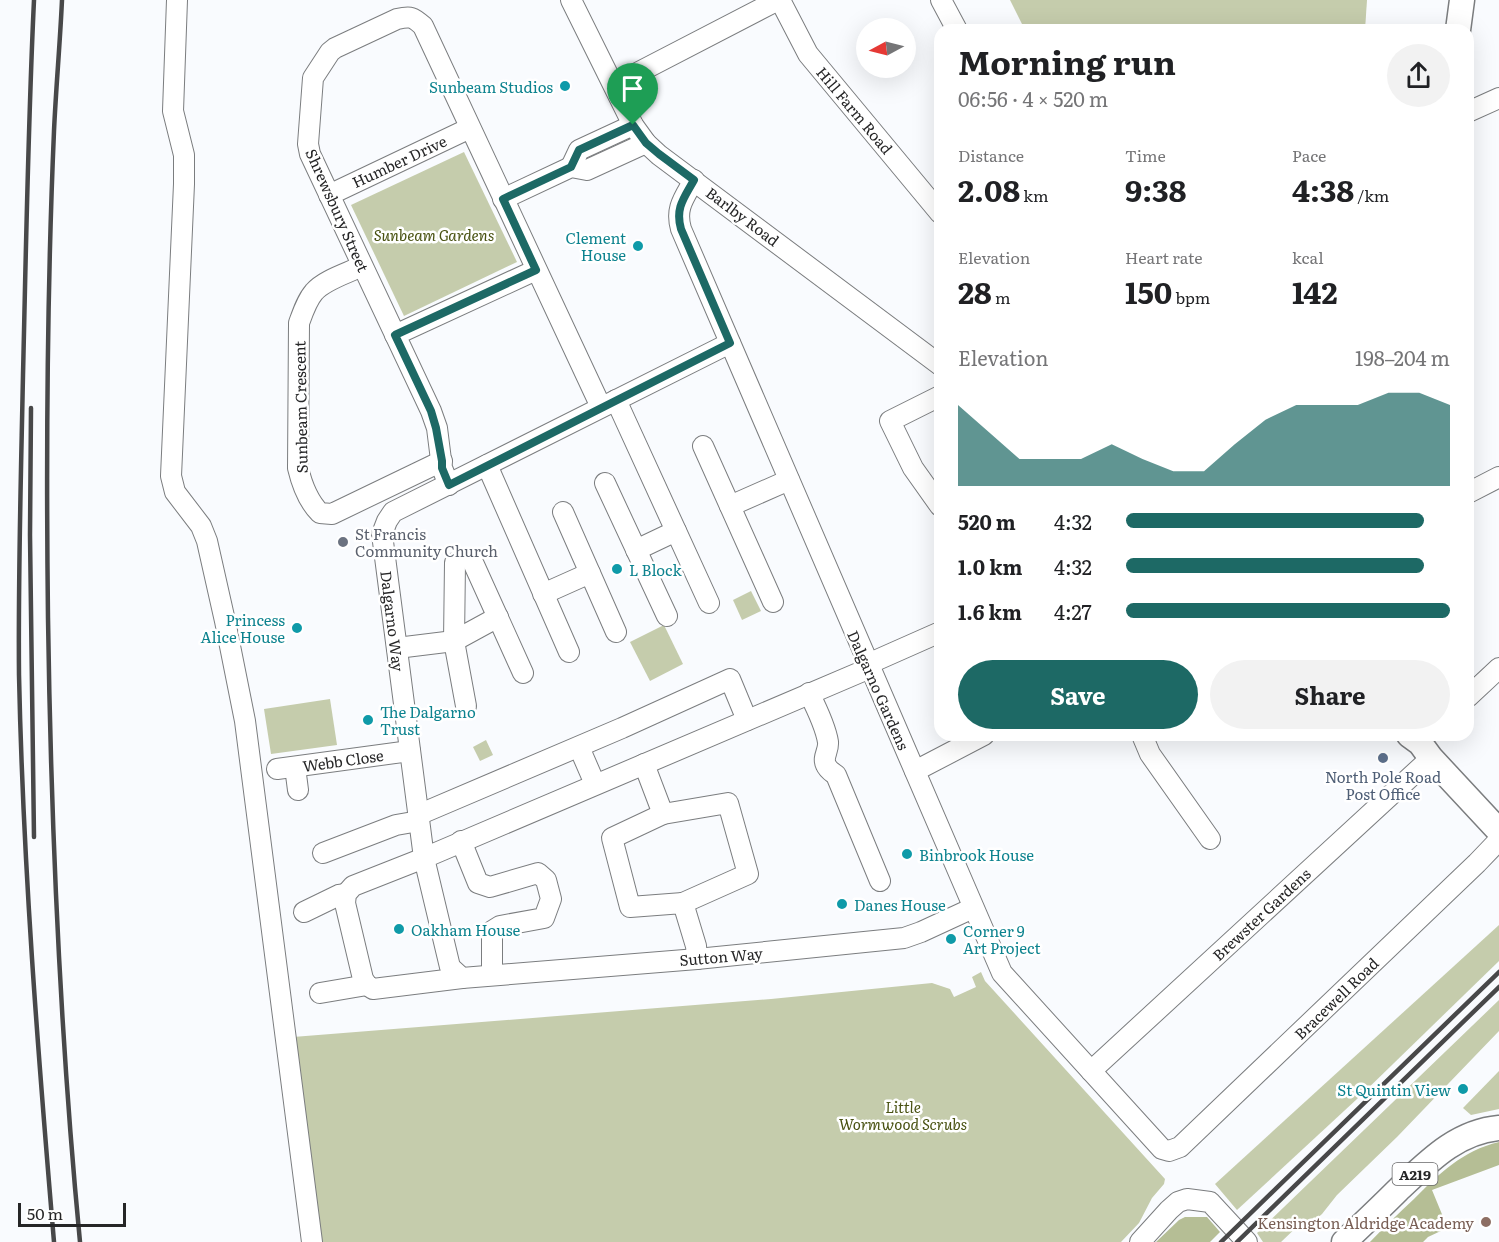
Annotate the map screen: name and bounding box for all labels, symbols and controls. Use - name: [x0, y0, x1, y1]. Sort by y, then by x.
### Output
- north arrow: [856, 18, 916, 78]
- map controls: [856, 18, 916, 78]
- text: Morning run: [958, 36, 1176, 85]
- button: share: [1387, 44, 1450, 107]
- street label: Hill Farm Road: [811, 61, 899, 159]
- pin: [607, 63, 658, 125]
- icon: arrive: [616, 72, 649, 105]
- place label: Sunbeam Studios: [429, 75, 553, 98]
- marker: Sunbeam Studios: [558, 79, 572, 93]
- text: 06:56 · 4 × 520 m: [958, 83, 1108, 113]
- street label: Humber Drive: [348, 129, 450, 193]
- text: Distance: [958, 143, 1024, 167]
- text: Time: [1125, 143, 1166, 167]
- text: Pace: [1292, 143, 1326, 167]
- street label: Shrewsbury Street: [300, 145, 376, 275]
- text: 2.08: [958, 167, 1020, 211]
- text: 9:38: [1125, 167, 1186, 211]
- text: 4:38: [1292, 167, 1354, 211]
- street label: Barlby Road: [702, 181, 784, 251]
- text: km: [1020, 183, 1049, 207]
- text: /km: [1354, 183, 1389, 207]
- park label: Sunbeam Gardens: [374, 223, 494, 246]
- place label: Clement House: [566, 226, 626, 266]
- marker: Clement House: [631, 239, 645, 253]
- text: Elevation: [958, 245, 1030, 269]
- text: Heart rate: [1125, 245, 1203, 269]
- text: kcal: [1292, 245, 1324, 269]
- text: 28: [958, 269, 992, 313]
- text: 150: [1125, 269, 1172, 313]
- text: 142: [1292, 269, 1338, 313]
- text: m: [992, 285, 1011, 309]
- text: bpm: [1172, 285, 1210, 309]
- street label: Sunbeam Crescent: [287, 341, 313, 473]
- text: Elevation: [958, 342, 1048, 372]
- text: 198–204 m: [1355, 342, 1450, 372]
- text: 520 m: [958, 506, 1016, 536]
- text: 4:32: [1054, 506, 1092, 536]
- place label: St Francis Community Church: [355, 522, 498, 562]
- marker: St Francis Community Church: [336, 535, 350, 549]
- text: 1.0 km: [958, 551, 1023, 581]
- text: 4:32: [1054, 551, 1092, 581]
- place label: L Block: [629, 558, 683, 581]
- marker: L Block: [610, 562, 624, 576]
- street label: Dalgarno Way: [375, 569, 411, 673]
- text: 1.6 km: [958, 596, 1022, 626]
- text: 4:27: [1054, 596, 1092, 626]
- place label: Princess Alice House: [201, 608, 285, 648]
- marker: Princess Alice House: [290, 621, 304, 635]
- street label: Dalgarno Gardens: [842, 626, 916, 754]
- button: Save: [958, 660, 1198, 729]
- button: Share: [1210, 660, 1450, 729]
- place label: The Dalgarno Trust: [380, 700, 476, 740]
- marker: The Dalgarno Trust: [361, 713, 375, 727]
- street label: Webb Close: [301, 743, 385, 777]
- marker: North Pole Road Post Office: [1376, 751, 1390, 765]
- place label: North Pole Road Post Office: [1325, 765, 1441, 805]
- place label: Binbrook House: [919, 843, 1034, 866]
- marker: Binbrook House: [900, 847, 914, 861]
- street label: Brewster Gardens: [1207, 862, 1315, 966]
- place label: Danes House: [854, 893, 946, 916]
- marker: Danes House: [835, 897, 849, 911]
- place label: Oakham House: [411, 918, 520, 941]
- place label: Corner 9 Art Project: [963, 919, 1041, 959]
- marker: Oakham House: [392, 922, 406, 936]
- marker: Corner 9 Art Project: [944, 932, 958, 946]
- street label: Sutton Way: [678, 941, 764, 971]
- street label: Bracewell Road: [1289, 952, 1383, 1044]
- place label: St Quintin View: [1337, 1078, 1451, 1101]
- marker: St Quintin View: [1456, 1082, 1470, 1096]
- park label: Little Wormwood Scrubs: [839, 1095, 967, 1135]
- road number: A219: [1392, 1163, 1438, 1185]
- scale bar: [18, 1200, 126, 1228]
- text: 50 m: [27, 1201, 63, 1225]
- place label: Kensington Aldridge Academy: [1257, 1211, 1474, 1234]
- marker: Kensington Aldridge Academy: [1479, 1215, 1493, 1229]

